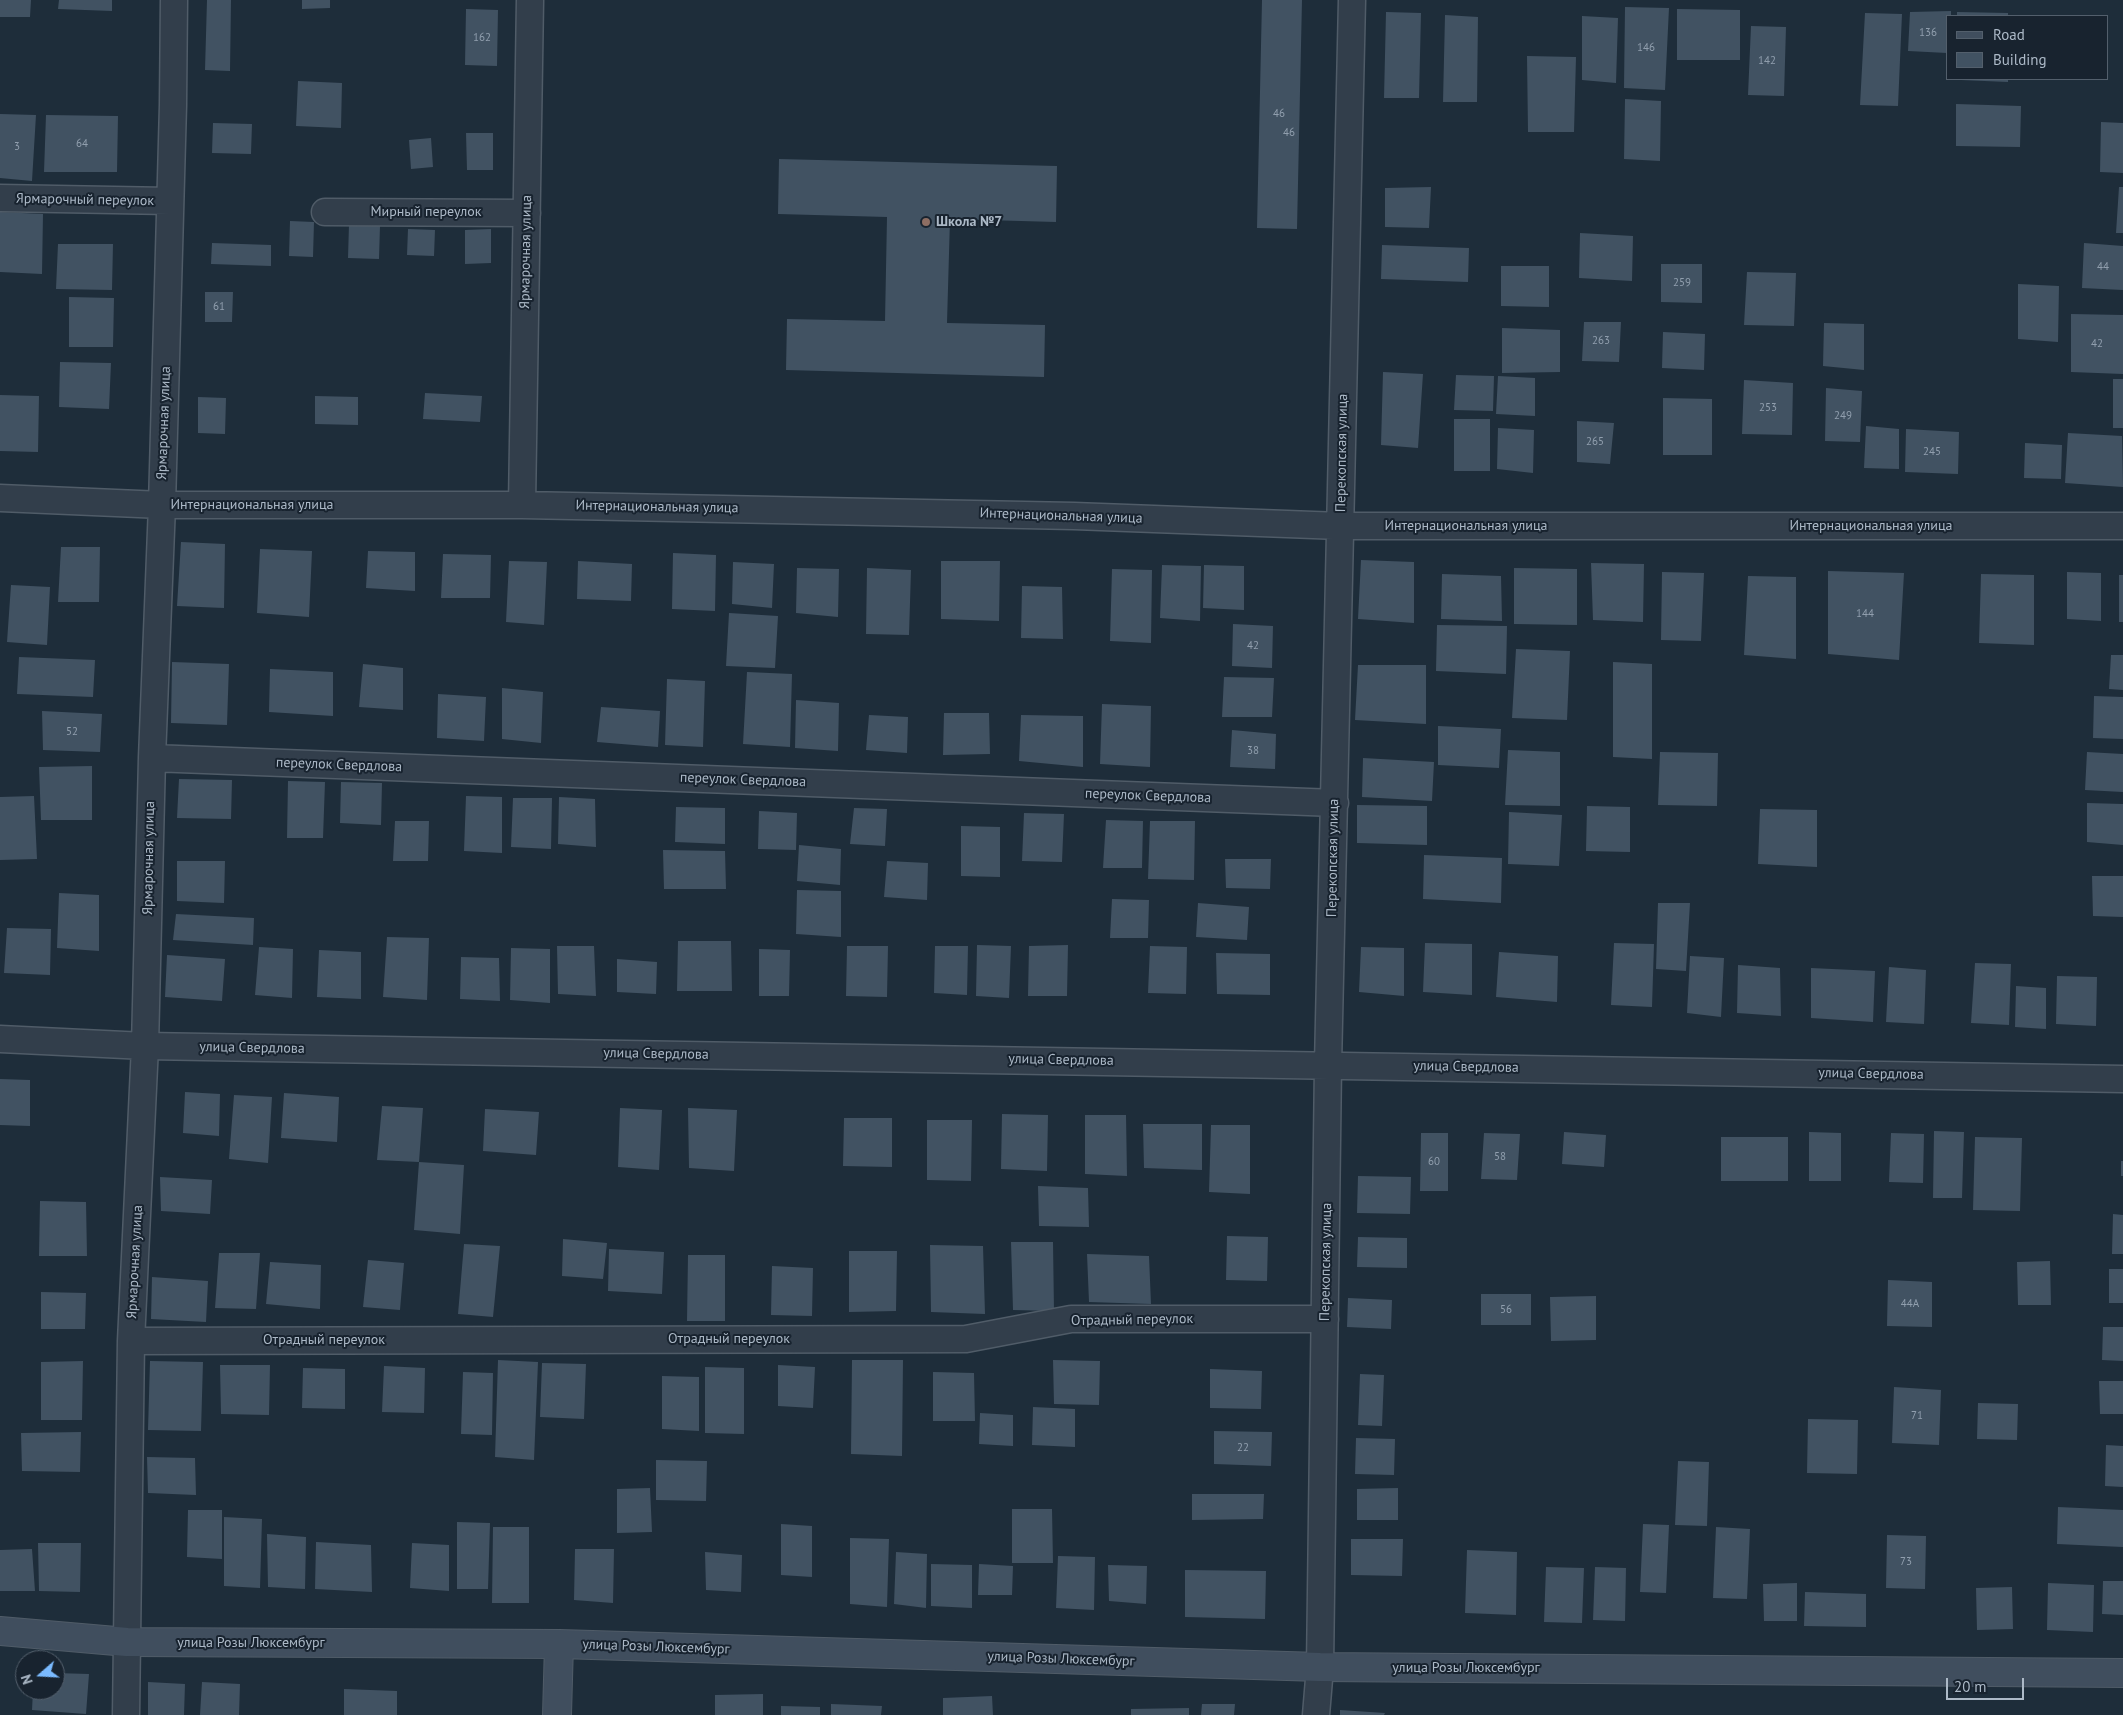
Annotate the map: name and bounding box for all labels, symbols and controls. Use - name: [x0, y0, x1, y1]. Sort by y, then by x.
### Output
- legend: [1946, 15, 2108, 80]
- text: Road: [1993, 25, 2025, 44]
- house number: 136: [1919, 26, 1937, 40]
- house number: 162: [473, 31, 491, 45]
- house number: 146: [1637, 41, 1655, 55]
- text: Building: [1993, 50, 2047, 69]
- house number: 142: [1758, 54, 1776, 68]
- house number: 46: [1273, 107, 1285, 121]
- house number: 46: [1283, 126, 1295, 140]
- house number: 64: [76, 137, 88, 151]
- house number: 3: [14, 140, 20, 154]
- street label: Ярмарочный переулок: [16, 190, 154, 210]
- street label: Ярмарочная улица: [517, 195, 535, 309]
- street label: Мирный переулок: [370, 204, 482, 220]
- place label: Школа №7: [936, 214, 1002, 230]
- marker: Школа №7: [920, 216, 932, 228]
- house number: 44: [2097, 260, 2109, 274]
- house number: 259: [1673, 276, 1691, 290]
- house number: 61: [213, 300, 225, 314]
- house number: 263: [1592, 334, 1610, 348]
- house number: 42: [2091, 337, 2103, 351]
- street label: Ярмарочная улица: [154, 366, 174, 480]
- street label: Перекопская улица: [1333, 394, 1351, 512]
- house number: 253: [1759, 401, 1777, 415]
- house number: 249: [1834, 409, 1852, 423]
- house number: 265: [1586, 435, 1604, 449]
- house number: 245: [1923, 445, 1941, 459]
- street label: Интернациональная улица: [170, 497, 334, 513]
- street label: Интернациональная улица: [575, 497, 739, 517]
- street label: Интернациональная улица: [979, 505, 1143, 527]
- street label: Интернациональная улица: [1384, 518, 1548, 534]
- street label: Интернациональная улица: [1789, 518, 1953, 534]
- house number: 144: [1856, 607, 1874, 621]
- house number: 42: [1247, 639, 1259, 653]
- house number: 52: [66, 725, 78, 739]
- house number: 38: [1247, 744, 1259, 758]
- street label: переулок Свердлова: [276, 754, 402, 776]
- street label: переулок Свердлова: [680, 769, 806, 791]
- street label: переулок Свердлова: [1085, 785, 1211, 807]
- street label: Перекопская улица: [1324, 799, 1342, 917]
- street label: Ярмарочная улица: [140, 801, 158, 915]
- street label: улица Свердлова: [199, 1039, 305, 1057]
- street label: улица Свердлова: [603, 1045, 709, 1063]
- street label: улица Свердлова: [1008, 1051, 1114, 1069]
- street label: улица Свердлова: [1413, 1058, 1519, 1076]
- street label: улица Свердлова: [1818, 1065, 1924, 1083]
- house number: 58: [1494, 1150, 1506, 1164]
- house number: 60: [1428, 1155, 1440, 1169]
- street label: Перекопская улица: [1317, 1203, 1335, 1321]
- street label: Ярмарочная улица: [124, 1205, 146, 1319]
- house number: 44А: [1901, 1297, 1919, 1311]
- house number: 56: [1500, 1303, 1512, 1317]
- street label: Отрадный переулок: [1071, 1311, 1193, 1329]
- street label: Отрадный переулок: [668, 1331, 790, 1347]
- street label: Отрадный переулок: [263, 1332, 385, 1348]
- house number: 71: [1911, 1409, 1923, 1423]
- house number: 22: [1237, 1441, 1249, 1455]
- house number: 73: [1900, 1555, 1912, 1569]
- street label: улица Розы Люксембург: [177, 1635, 325, 1651]
- street label: улица Розы Люксембург: [582, 1636, 730, 1658]
- street label: улица Розы Люксембург: [987, 1648, 1135, 1670]
- north arrow: [15, 1650, 65, 1700]
- street label: улица Розы Люксембург: [1392, 1660, 1540, 1676]
- scale bar: [1948, 1668, 2026, 1700]
- text: N: [17, 1672, 37, 1687]
- text: 20 m: [1954, 1677, 1987, 1696]

